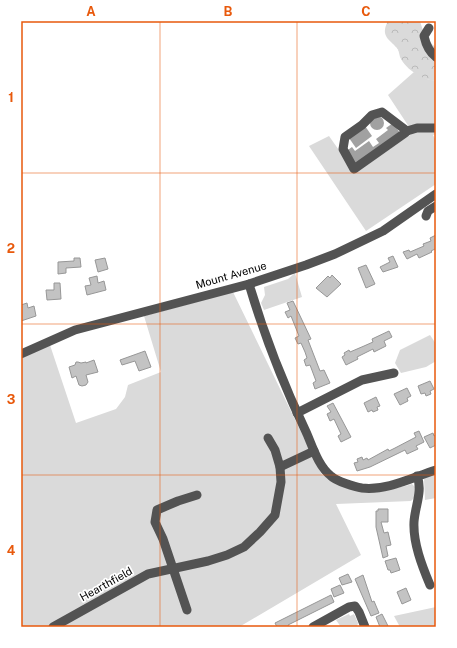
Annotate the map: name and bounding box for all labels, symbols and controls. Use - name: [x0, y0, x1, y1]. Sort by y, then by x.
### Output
- text: A: [86, 4, 96, 19]
- text: B: [224, 4, 233, 19]
- text: C: [361, 4, 371, 19]
- text: 1: [8, 90, 14, 105]
- text: 2: [7, 241, 15, 256]
- street label: Mount Avenue: [194, 259, 268, 291]
- text: 3: [7, 392, 16, 407]
- text: 4: [7, 543, 16, 558]
- street label: Hearthfield: [78, 565, 134, 603]

